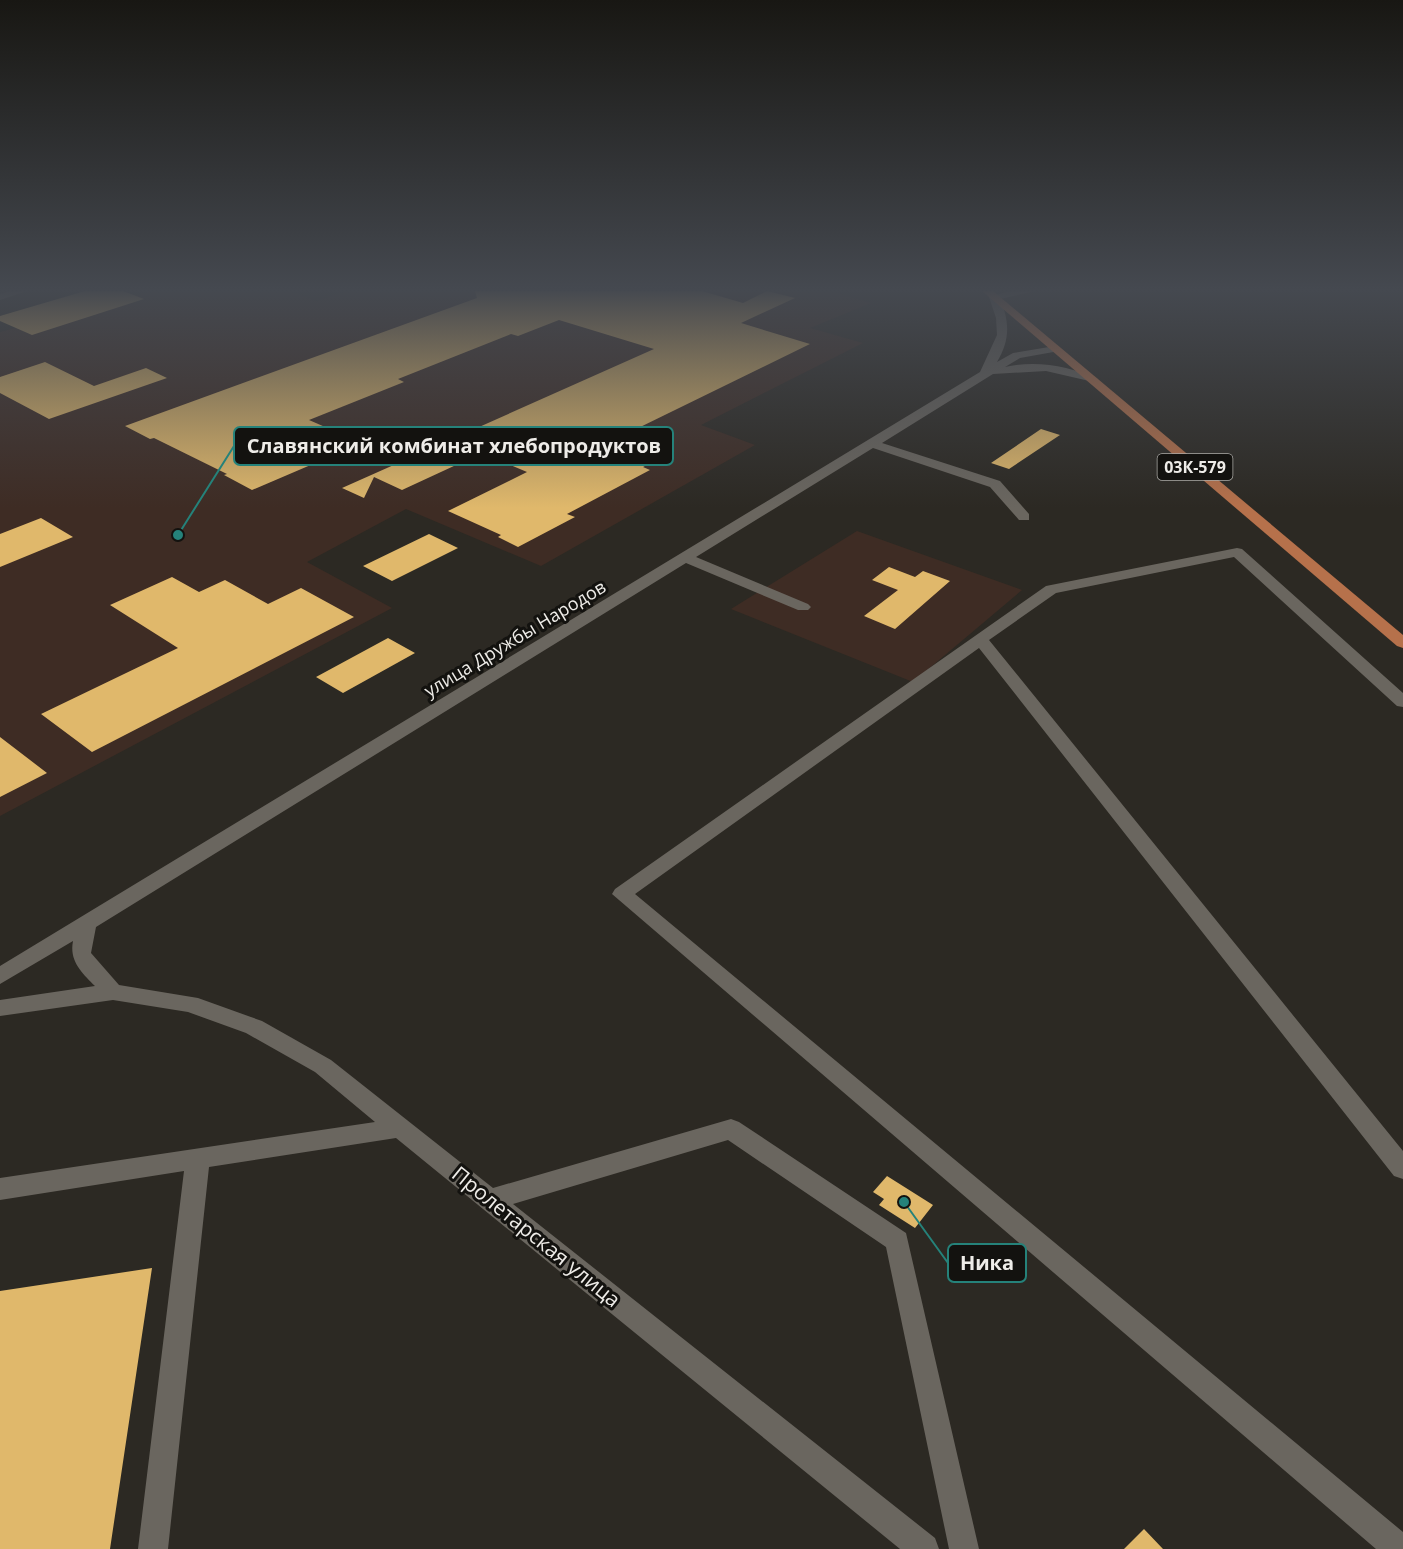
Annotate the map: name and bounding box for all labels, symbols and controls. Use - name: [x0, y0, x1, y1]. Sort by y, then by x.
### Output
- callout: Славянский комбинат хлебопродуктов: [234, 427, 673, 465]
- text: Славянский комбинат хлебопродуктов: [247, 432, 661, 459]
- road number: 03К-579: [1158, 454, 1232, 480]
- street label: улица Дружбы Народов: [419, 574, 610, 702]
- street label: Пролетарская улица: [446, 1159, 627, 1313]
- callout: Ника: [948, 1244, 1026, 1282]
- text: Ника: [960, 1249, 1014, 1276]

